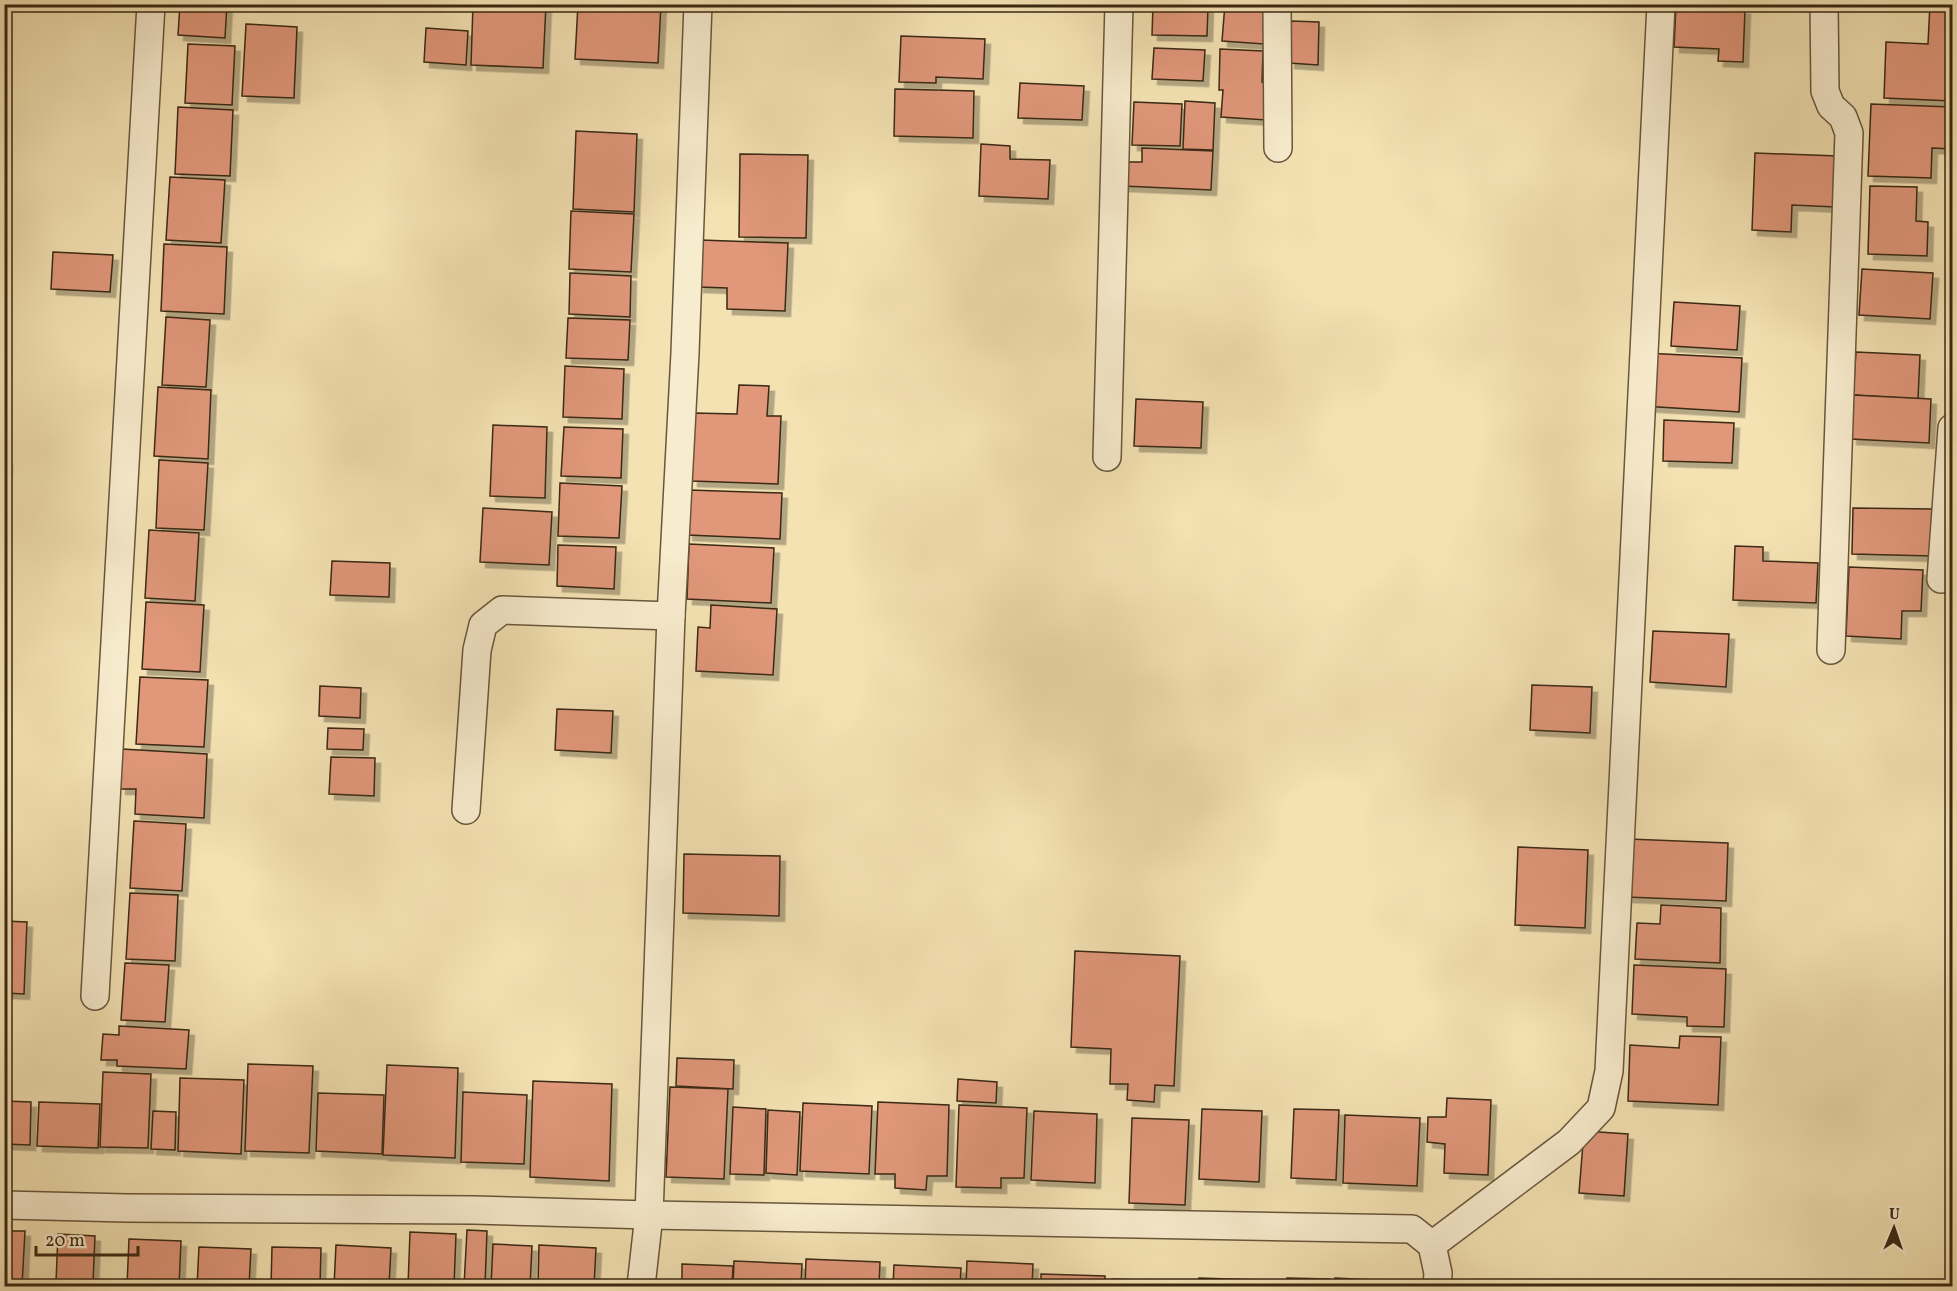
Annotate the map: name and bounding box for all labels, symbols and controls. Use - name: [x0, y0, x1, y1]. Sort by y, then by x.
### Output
- north arrow: [1864, 1198, 1924, 1258]
- text: U: [1889, 1204, 1900, 1226]
- scale bar: [36, 1219, 138, 1257]
- text: 20 m: [45, 1229, 85, 1254]

